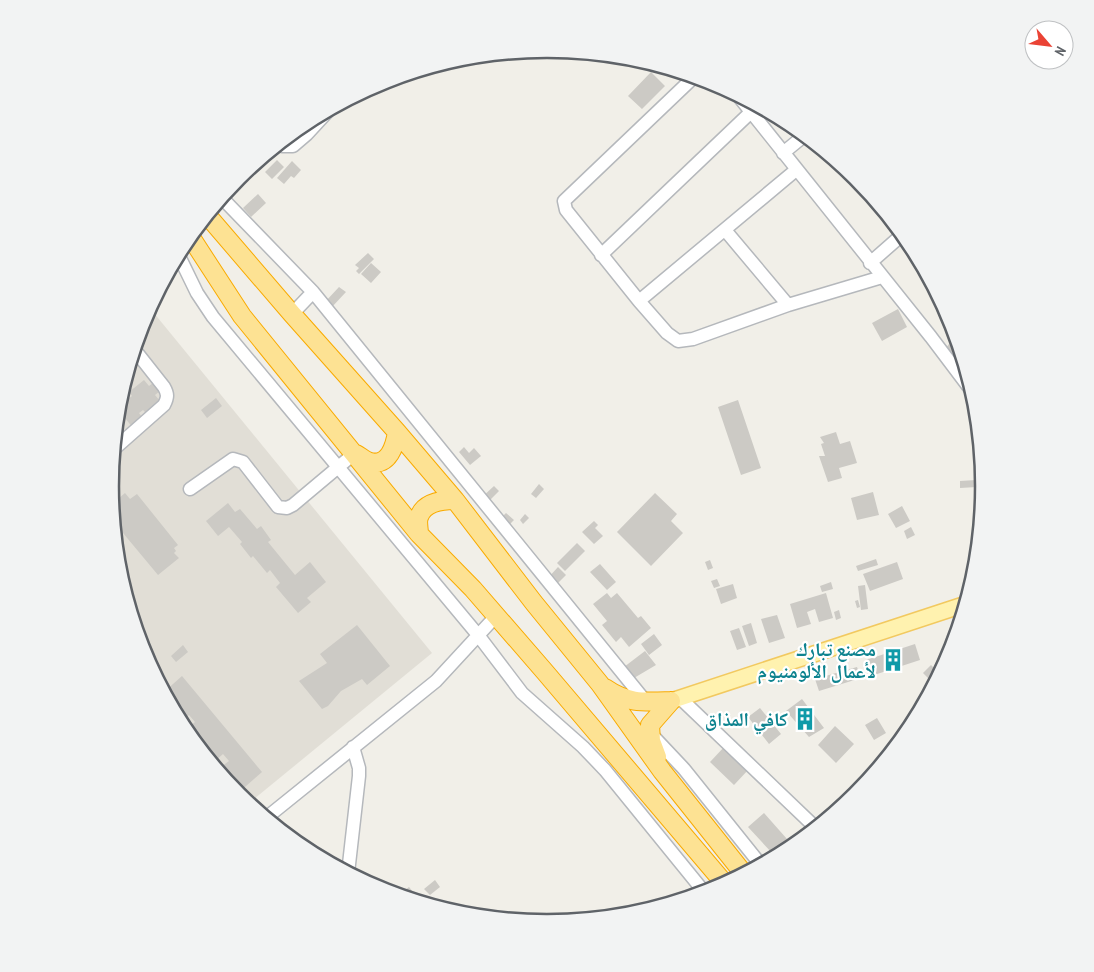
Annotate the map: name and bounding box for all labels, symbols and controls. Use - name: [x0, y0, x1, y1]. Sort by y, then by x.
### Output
- north arrow: [1024, 20, 1074, 70]
- text: N: [1051, 44, 1070, 59]
- place label: مصنع تبارك لأعمال الألومنيوم: [758, 637, 876, 685]
- building icon: مصنع تبارك لأعمال الألومنيوم: [880, 647, 906, 673]
- building icon: كافي المذاق: [792, 706, 818, 732]
- place label: كافي المذاق: [705, 707, 789, 735]

